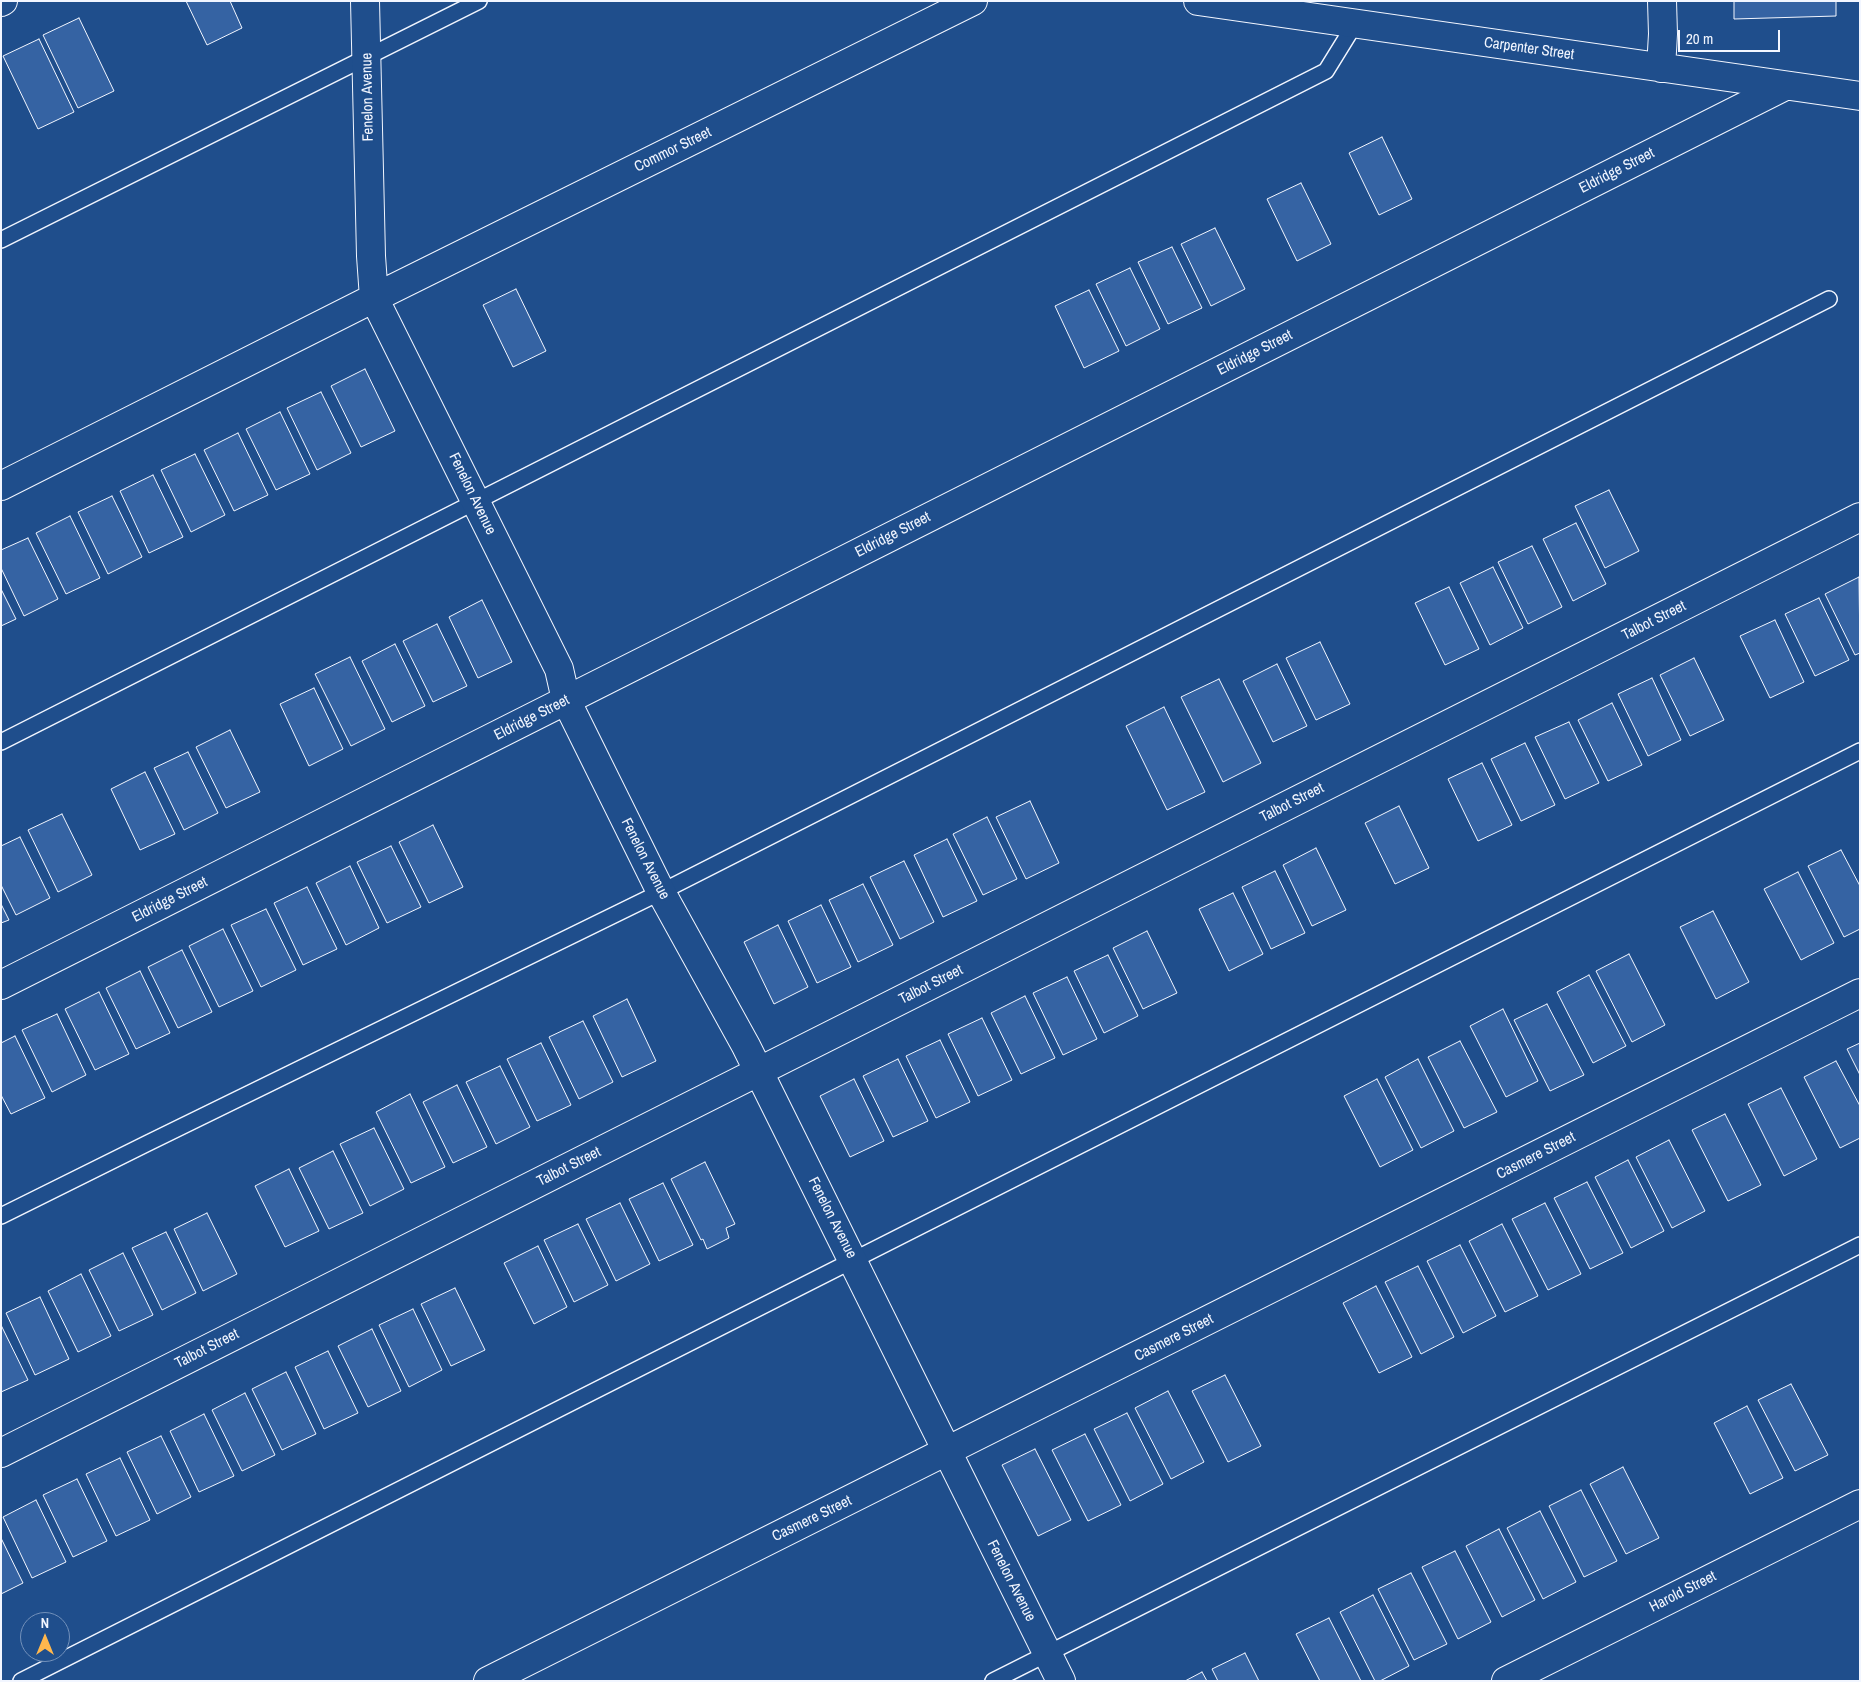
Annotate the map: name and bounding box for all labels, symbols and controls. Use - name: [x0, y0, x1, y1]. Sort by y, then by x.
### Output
- scale bar: [1681, 20, 1784, 52]
- text: 20 m: [1686, 28, 1713, 49]
- street label: Carpenter Street: [1483, 34, 1575, 64]
- street label: Fenelon Avenue: [358, 52, 378, 142]
- street label: Commor Street: [632, 124, 714, 176]
- street label: Eldridge Street: [1576, 144, 1658, 198]
- street label: Eldridge Street: [1214, 326, 1296, 380]
- street label: Fenelon Avenue: [444, 450, 500, 538]
- street label: Eldridge Street: [852, 508, 934, 562]
- street label: Talbot Street: [1619, 597, 1689, 645]
- street label: Eldridge Street: [491, 691, 573, 745]
- street label: Talbot Street: [1257, 779, 1327, 827]
- street label: Fenelon Avenue: [617, 815, 673, 903]
- street label: Eldridge Street: [129, 873, 211, 927]
- street label: Talbot Street: [896, 961, 966, 1009]
- street label: Casmere Street: [1494, 1128, 1578, 1184]
- street label: Talbot Street: [534, 1143, 604, 1191]
- street label: Fenelon Avenue: [804, 1174, 860, 1262]
- street label: Casmere Street: [1132, 1310, 1216, 1366]
- street label: Talbot Street: [172, 1325, 242, 1373]
- street label: Casmere Street: [769, 1492, 855, 1546]
- street label: Fenelon Avenue: [983, 1537, 1039, 1625]
- street label: Harold Street: [1647, 1568, 1719, 1616]
- north arrow: [20, 1612, 70, 1662]
- text: N: [41, 1614, 49, 1632]

